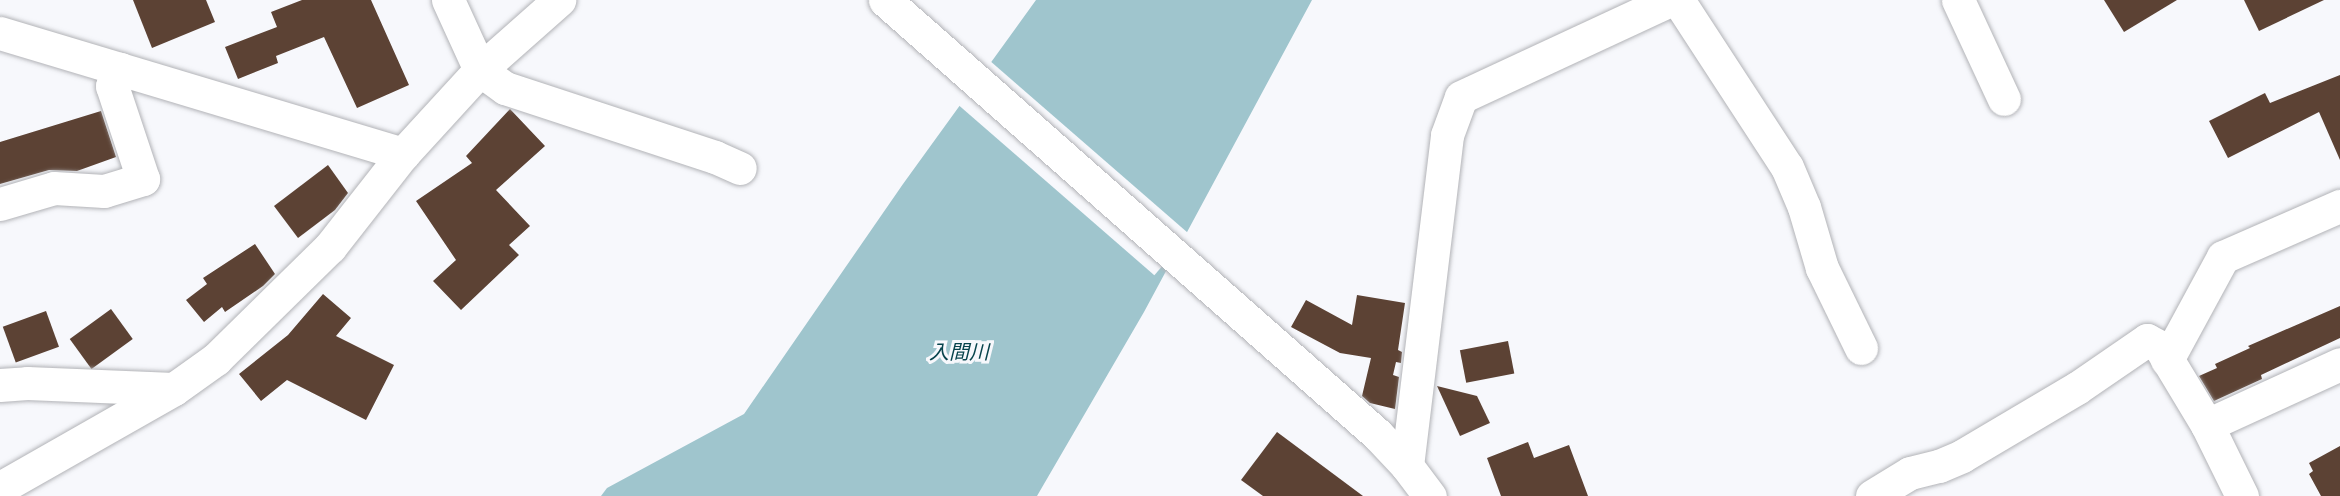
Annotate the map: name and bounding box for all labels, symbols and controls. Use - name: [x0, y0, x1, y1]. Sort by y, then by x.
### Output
- water label: 入間川: [929, 339, 989, 363]

